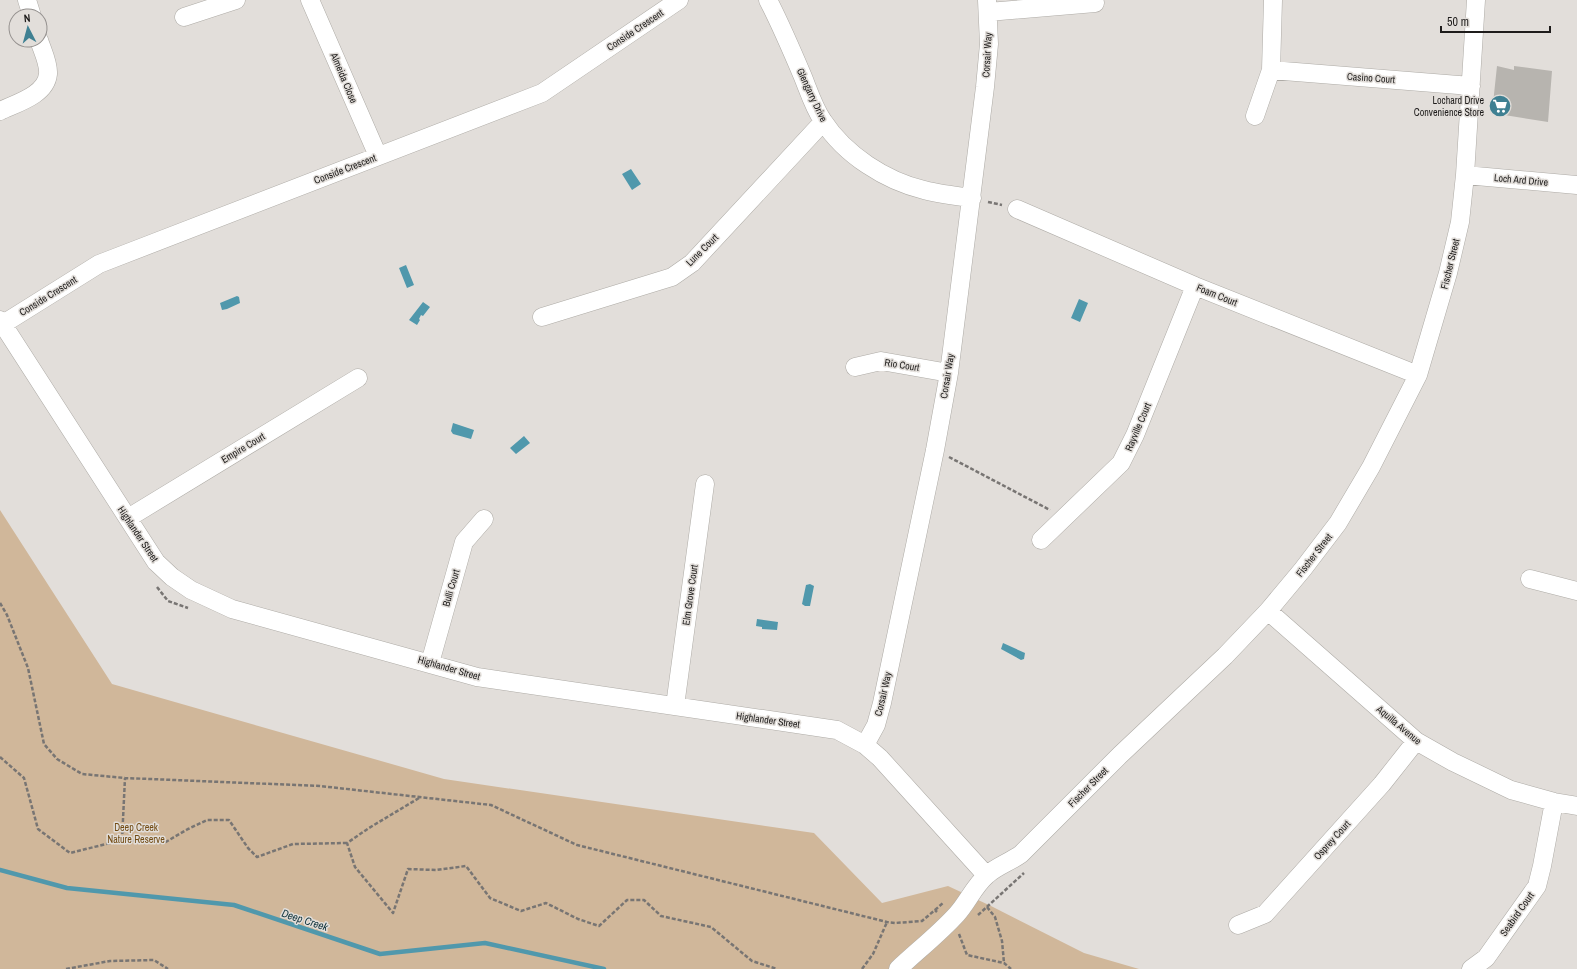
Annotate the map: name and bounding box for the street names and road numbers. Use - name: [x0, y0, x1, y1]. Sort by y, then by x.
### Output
- street label: Conside Crescent: [604, 6, 666, 54]
- street label: Corsair Way: [979, 31, 995, 78]
- street label: Almeida Close: [327, 50, 361, 105]
- street label: Glengarry Drive: [794, 66, 830, 124]
- street label: Casino Court: [1346, 70, 1396, 86]
- street label: Conside Crescent: [312, 151, 379, 187]
- street label: Loch Ard Drive: [1493, 171, 1549, 189]
- street label: Lune Court: [683, 231, 721, 269]
- street label: Fischer Street: [1437, 237, 1463, 291]
- street label: Conside Crescent: [17, 273, 80, 319]
- street label: Foam Court: [1195, 281, 1240, 309]
- street label: Corsair Way: [937, 352, 957, 399]
- street label: Rio Court: [884, 356, 921, 374]
- street label: Rayville Court: [1122, 400, 1154, 453]
- street label: Empire Court: [219, 430, 268, 466]
- street label: Highlander Street: [115, 504, 162, 565]
- street label: Fischer Street: [1293, 530, 1335, 579]
- street label: Elm Grove Court: [679, 563, 701, 626]
- street label: Bulli Court: [439, 567, 463, 608]
- street label: Highlander Street: [416, 653, 482, 683]
- street label: Corsair Way: [872, 670, 895, 718]
- street label: Aquilla Avenue: [1373, 702, 1424, 748]
- street label: Highlander Street: [735, 709, 801, 731]
- street label: Fischer Street: [1065, 764, 1111, 810]
- street label: Osprey Court: [1311, 817, 1354, 862]
- street label: Seabird Court: [1497, 889, 1537, 939]

